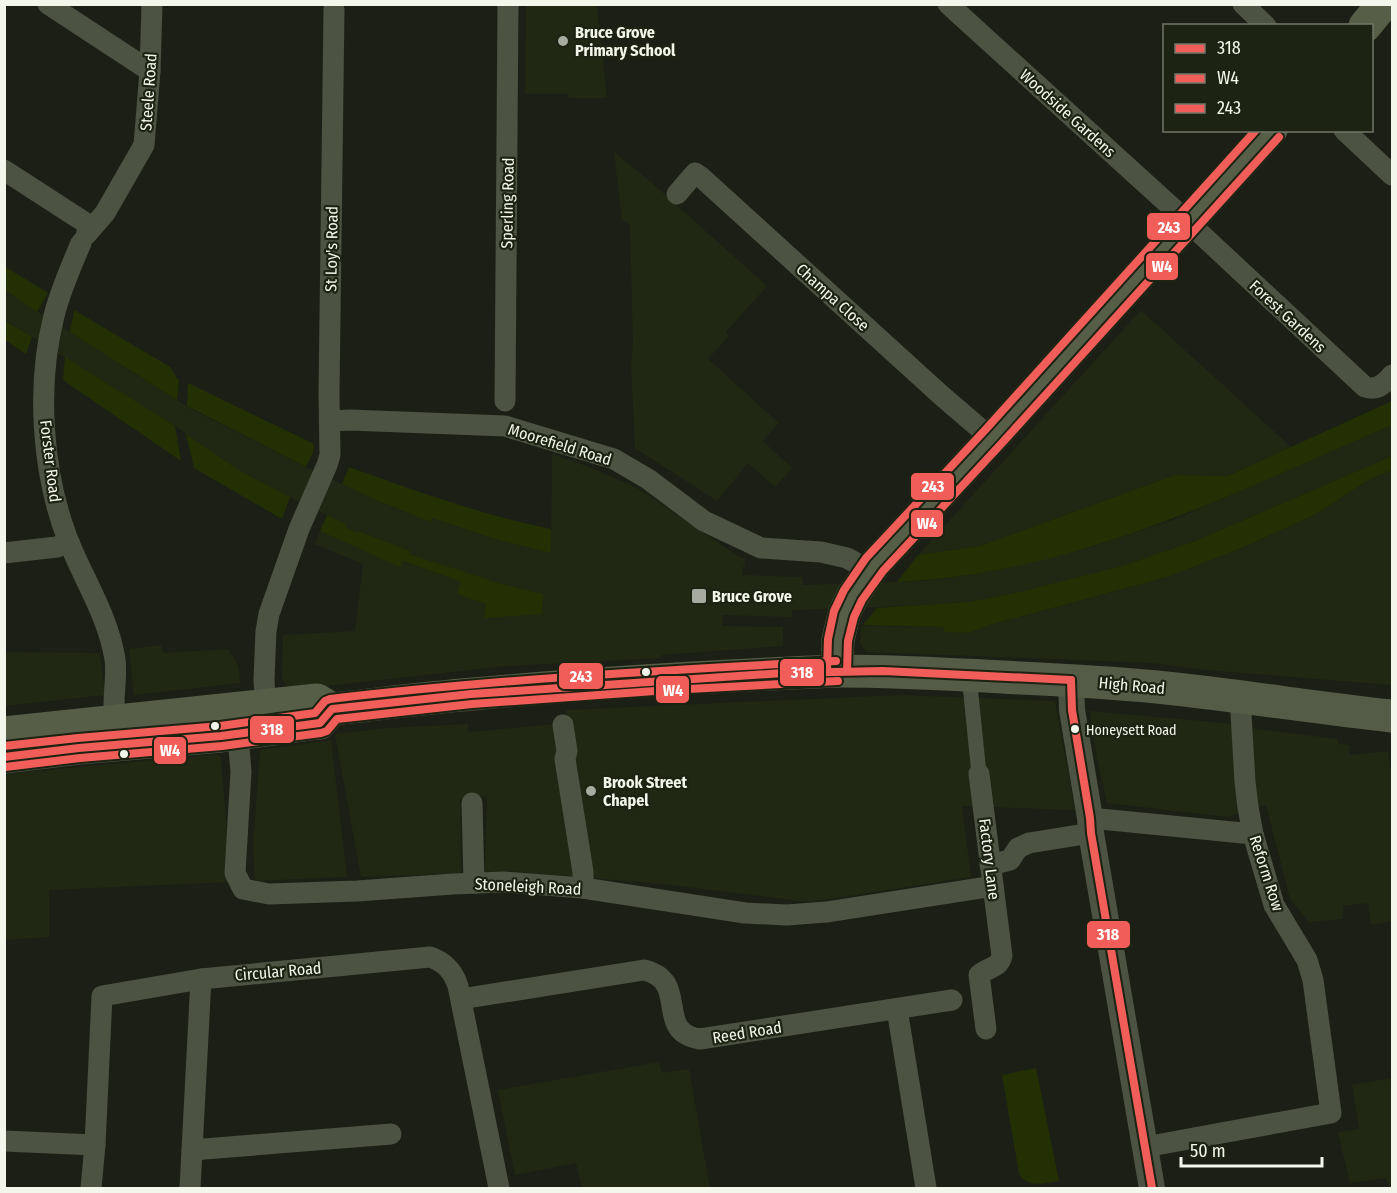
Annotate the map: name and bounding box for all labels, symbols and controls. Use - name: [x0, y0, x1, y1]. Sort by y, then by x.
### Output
- place label: Bruce Grove Primary School: [575, 23, 676, 60]
- legend: [1163, 24, 1373, 132]
- marker: Bruce Grove Primary School: [556, 34, 570, 48]
- text: 318: [1217, 37, 1241, 59]
- street label: Steele Road: [136, 53, 161, 131]
- street label: Woodside Gardens: [1016, 65, 1120, 161]
- text: W4: [1217, 67, 1239, 89]
- text: 243: [1217, 97, 1241, 119]
- street label: Sperling Road: [497, 157, 518, 249]
- street label: St Loy's Road: [321, 206, 342, 292]
- line badge: 243: [1146, 212, 1191, 241]
- text: 243: [1157, 218, 1181, 237]
- line badge: W4: [1145, 252, 1179, 281]
- text: W4: [1152, 257, 1172, 276]
- street label: Champa Close: [792, 260, 873, 335]
- street label: Forest Gardens: [1245, 276, 1330, 357]
- street label: Forster Road: [36, 419, 65, 503]
- street label: Moorefield Road: [506, 420, 614, 469]
- line badge: 243: [910, 472, 955, 501]
- text: 243: [921, 477, 945, 496]
- line badge: W4: [910, 509, 944, 538]
- text: W4: [917, 514, 937, 533]
- marker: Bruce Grove: [690, 587, 708, 605]
- place label: Bruce Grove: [712, 587, 792, 606]
- line badge: 318: [779, 658, 825, 687]
- line badge: 243: [558, 662, 604, 690]
- text: 318: [790, 663, 814, 682]
- unlabelled marker: [640, 666, 652, 678]
- text: 243: [569, 667, 593, 686]
- street label: High Road: [1098, 673, 1166, 698]
- line badge: W4: [655, 675, 690, 704]
- text: W4: [663, 681, 683, 700]
- line badge: 318: [249, 715, 295, 744]
- unlabelled marker: [209, 720, 221, 732]
- text: 318: [260, 720, 284, 739]
- place label: Honeysett Road: [1086, 722, 1177, 739]
- marker: Honeysett Road: [1069, 723, 1081, 735]
- line badge: W4: [153, 736, 187, 765]
- text: W4: [160, 741, 180, 760]
- unlabelled marker: [118, 748, 130, 760]
- place label: Brook Street Chapel: [603, 773, 687, 810]
- marker: Brook Street Chapel: [584, 784, 598, 798]
- street label: Factory Lane: [975, 817, 1004, 901]
- street label: Reform Row: [1245, 833, 1288, 914]
- street label: Stoneleigh Road: [474, 874, 582, 899]
- line badge: 318: [1086, 920, 1131, 949]
- text: 318: [1096, 925, 1120, 944]
- street label: Circular Road: [234, 958, 322, 985]
- street label: Reed Road: [711, 1018, 783, 1047]
- scale bar: [1181, 1130, 1322, 1168]
- text: 50 m: [1190, 1140, 1226, 1162]

